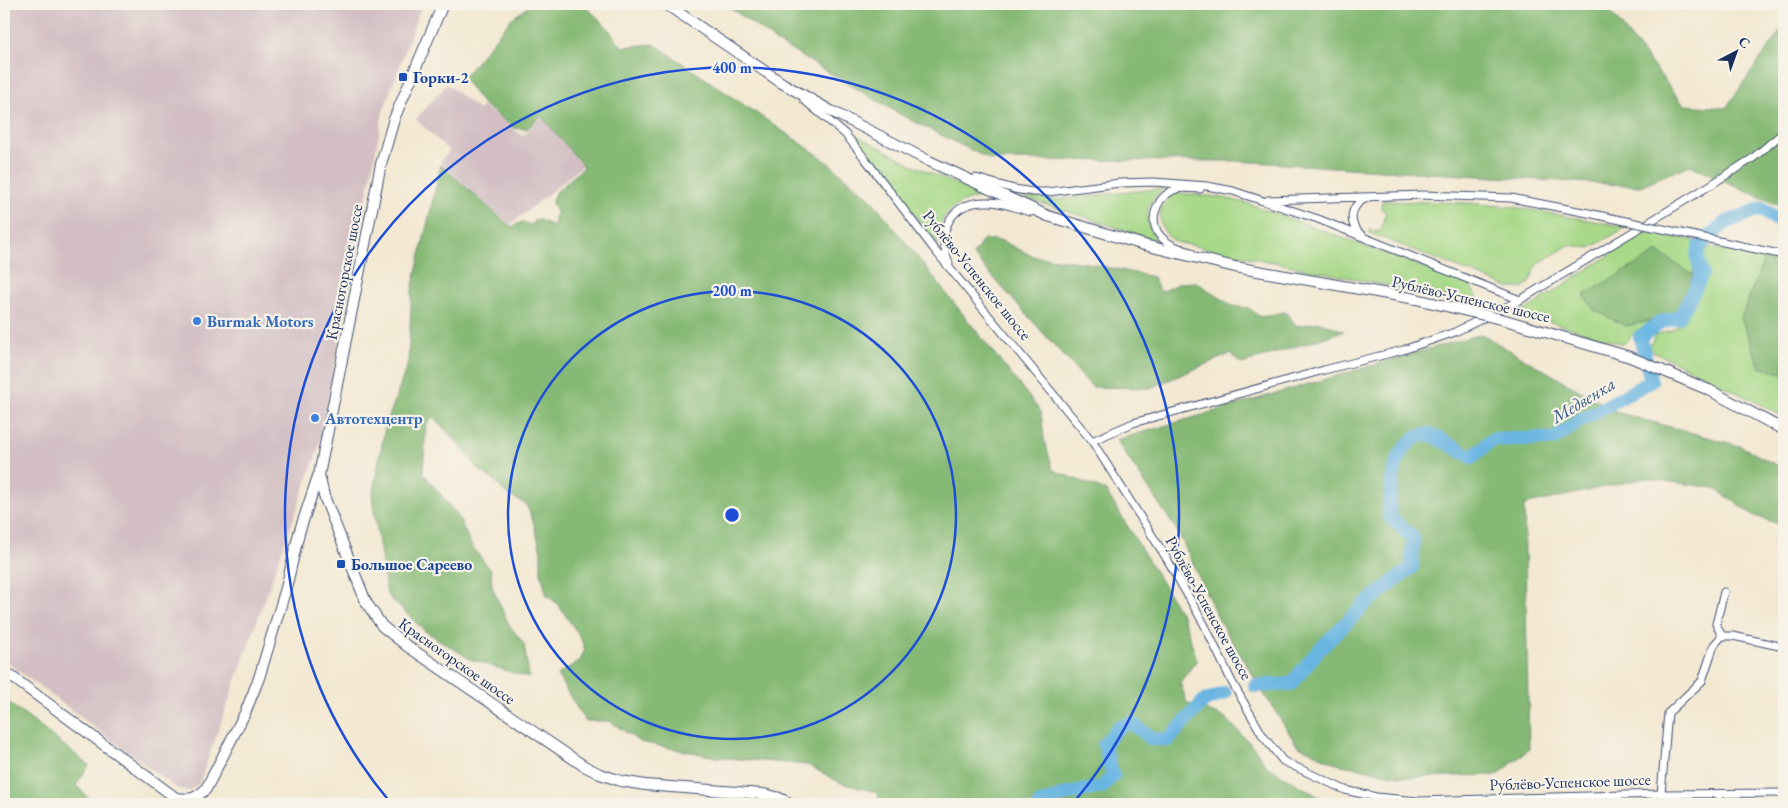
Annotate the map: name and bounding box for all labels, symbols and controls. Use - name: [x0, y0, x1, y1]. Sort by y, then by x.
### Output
- north arrow: [1710, 28, 1760, 78]
- text: С: [1735, 32, 1754, 52]
- text: 400 m: [712, 58, 752, 77]
- place label: Горки-2: [413, 67, 469, 88]
- marker: Горки-2: [397, 71, 409, 83]
- street label: Красногорское шоссе: [321, 202, 367, 342]
- street label: Рублёво-Успенское шоссе: [918, 206, 1036, 344]
- street label: Рублёво-Успенское шоссе: [1390, 271, 1552, 327]
- text: 200 m: [712, 281, 752, 300]
- place label: Burmak Motors: [207, 311, 314, 332]
- marker: Burmak Motors: [191, 315, 203, 327]
- water label: Медвенка: [1546, 372, 1619, 429]
- place label: Автотехцентр: [324, 408, 423, 429]
- marker: Автотехцентр: [309, 412, 321, 424]
- centre of rings: [723, 506, 741, 524]
- street label: Рублёво-Успенское шоссе: [1161, 532, 1257, 684]
- place label: Большое Сареево: [351, 554, 472, 575]
- marker: Большое Сареево: [335, 558, 347, 570]
- street label: Красногорское шоссе: [394, 613, 520, 709]
- street label: Рублёво-Успенское шоссе: [1489, 769, 1651, 795]

